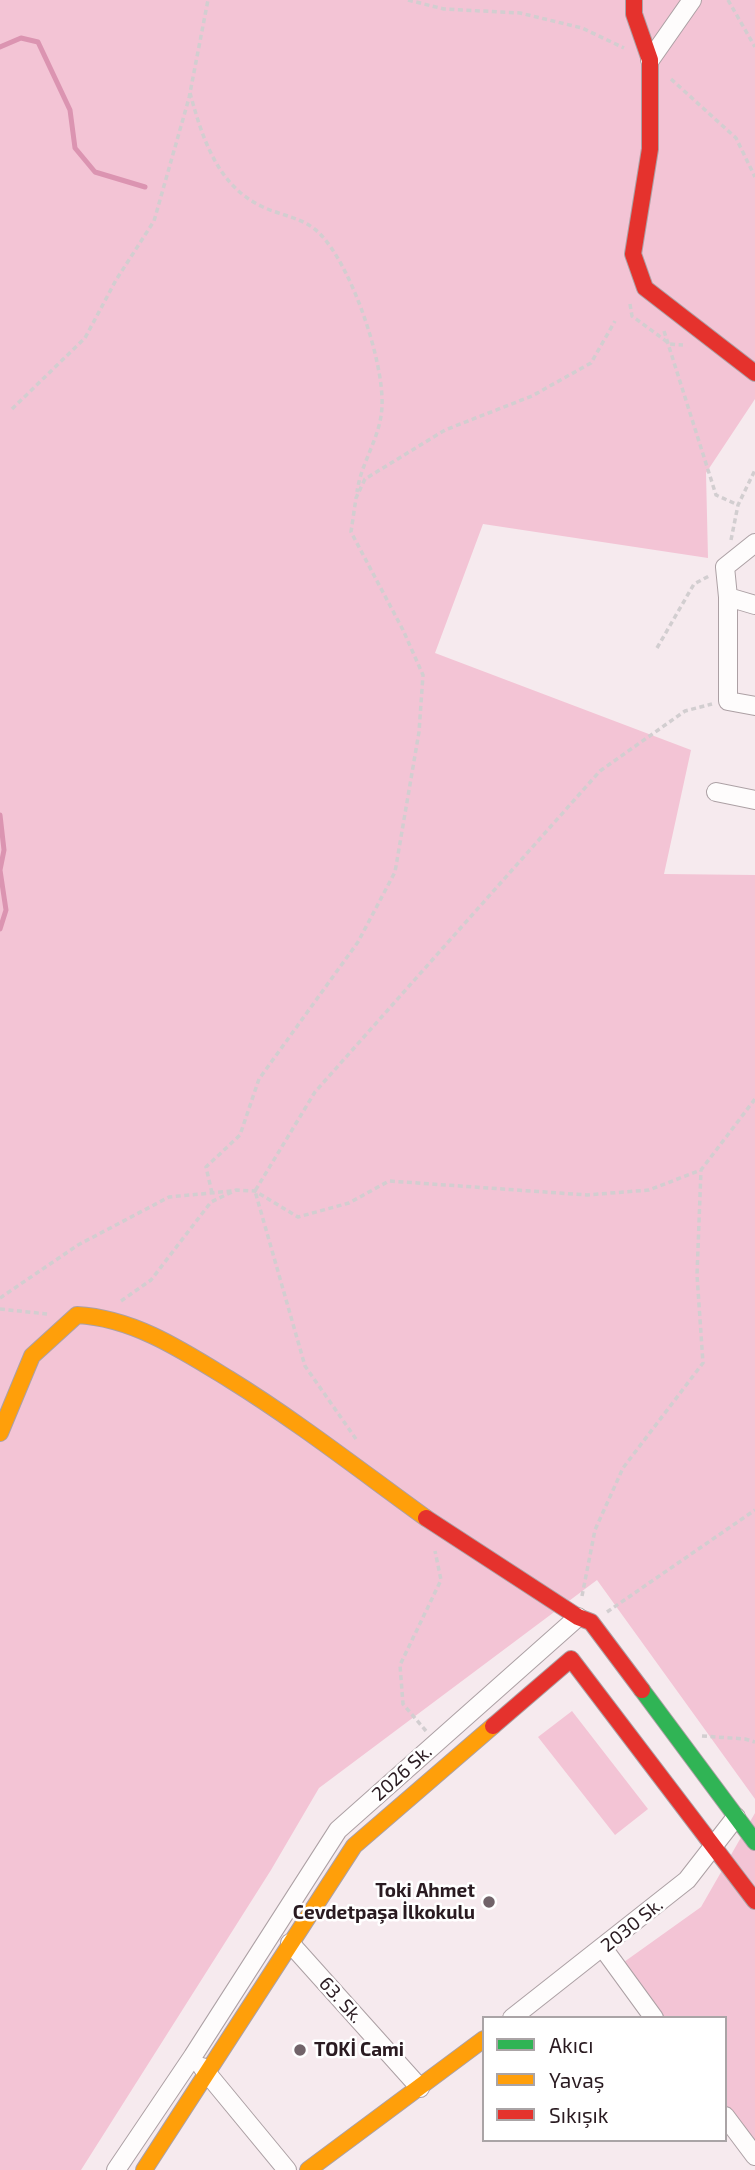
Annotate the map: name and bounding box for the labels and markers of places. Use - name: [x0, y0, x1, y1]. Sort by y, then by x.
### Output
- place label: Toki Ahmet Cevdetpaşa İlkokulu: [293, 1880, 475, 1924]
- marker: Toki Ahmet Cevdetpaşa İlkokulu: [481, 1894, 497, 1910]
- place label: TOKİ Cami: [314, 2039, 404, 2061]
- marker: TOKİ Cami: [292, 2042, 308, 2058]

